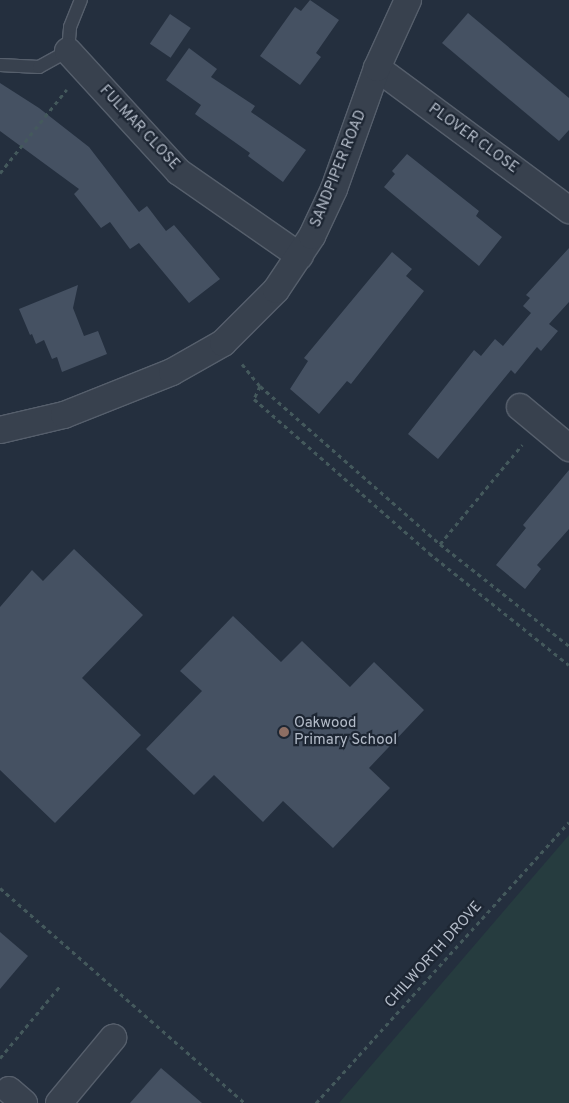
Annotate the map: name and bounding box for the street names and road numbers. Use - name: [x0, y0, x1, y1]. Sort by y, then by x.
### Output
- street label: FULMAR CLOSE: [95, 82, 183, 174]
- street label: PLOVER CLOSE: [425, 100, 521, 178]
- street label: SANDPIPER ROAD: [307, 108, 371, 230]
- street label: CHILWORTH DROVE: [381, 898, 487, 1012]

